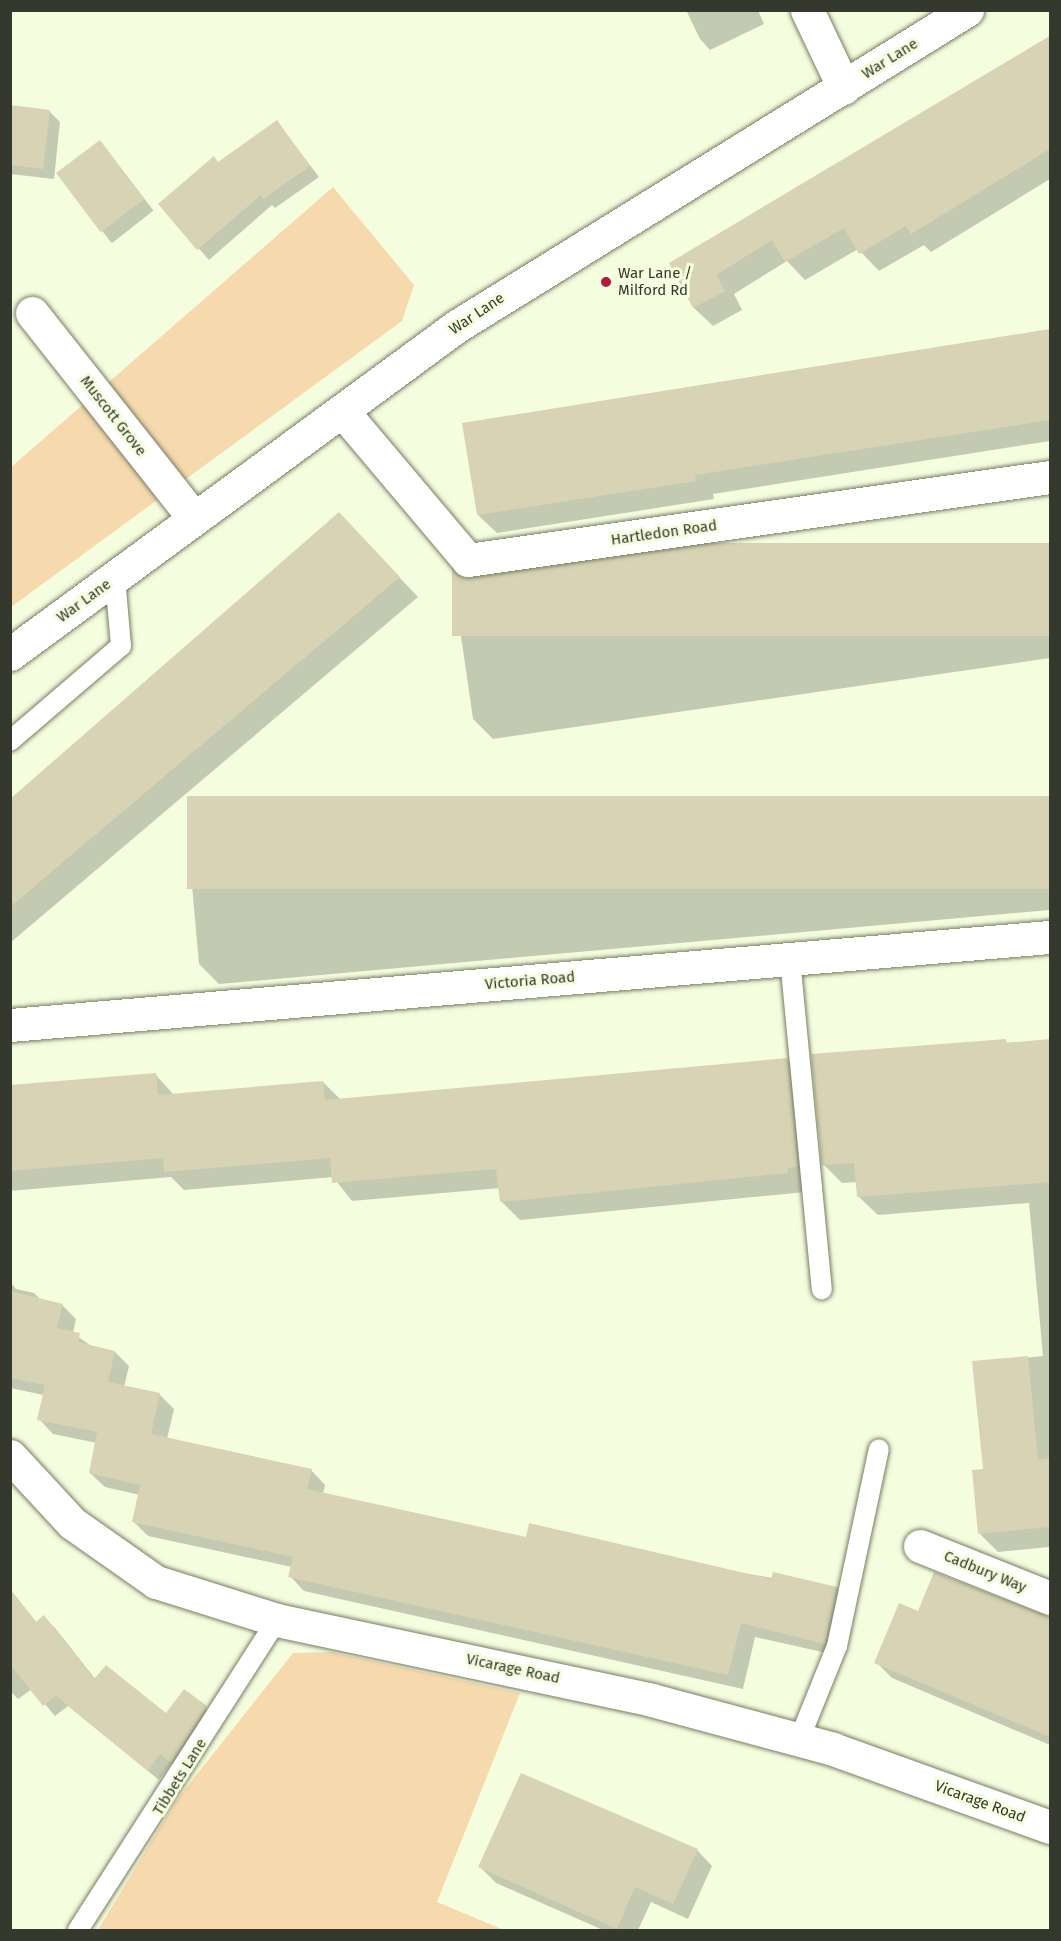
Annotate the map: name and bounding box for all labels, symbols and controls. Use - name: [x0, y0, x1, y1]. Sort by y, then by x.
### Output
- street label: War Lane: [859, 35, 921, 83]
- place label: War Lane / Milford Rd: [618, 264, 692, 299]
- marker: War Lane / Milford Rd: [599, 275, 613, 289]
- street label: War Lane: [446, 289, 508, 339]
- street label: Muscott Grove: [76, 372, 150, 460]
- street label: Hartledon Road: [610, 517, 718, 549]
- street label: War Lane: [54, 575, 114, 627]
- street label: Victoria Road: [484, 968, 576, 994]
- street label: Cadbury Way: [941, 1547, 1029, 1597]
- street label: Vicarage Road: [465, 1650, 561, 1688]
- street label: Tibbets Lane: [149, 1735, 211, 1819]
- street label: Vicarage Road: [932, 1777, 1028, 1827]

